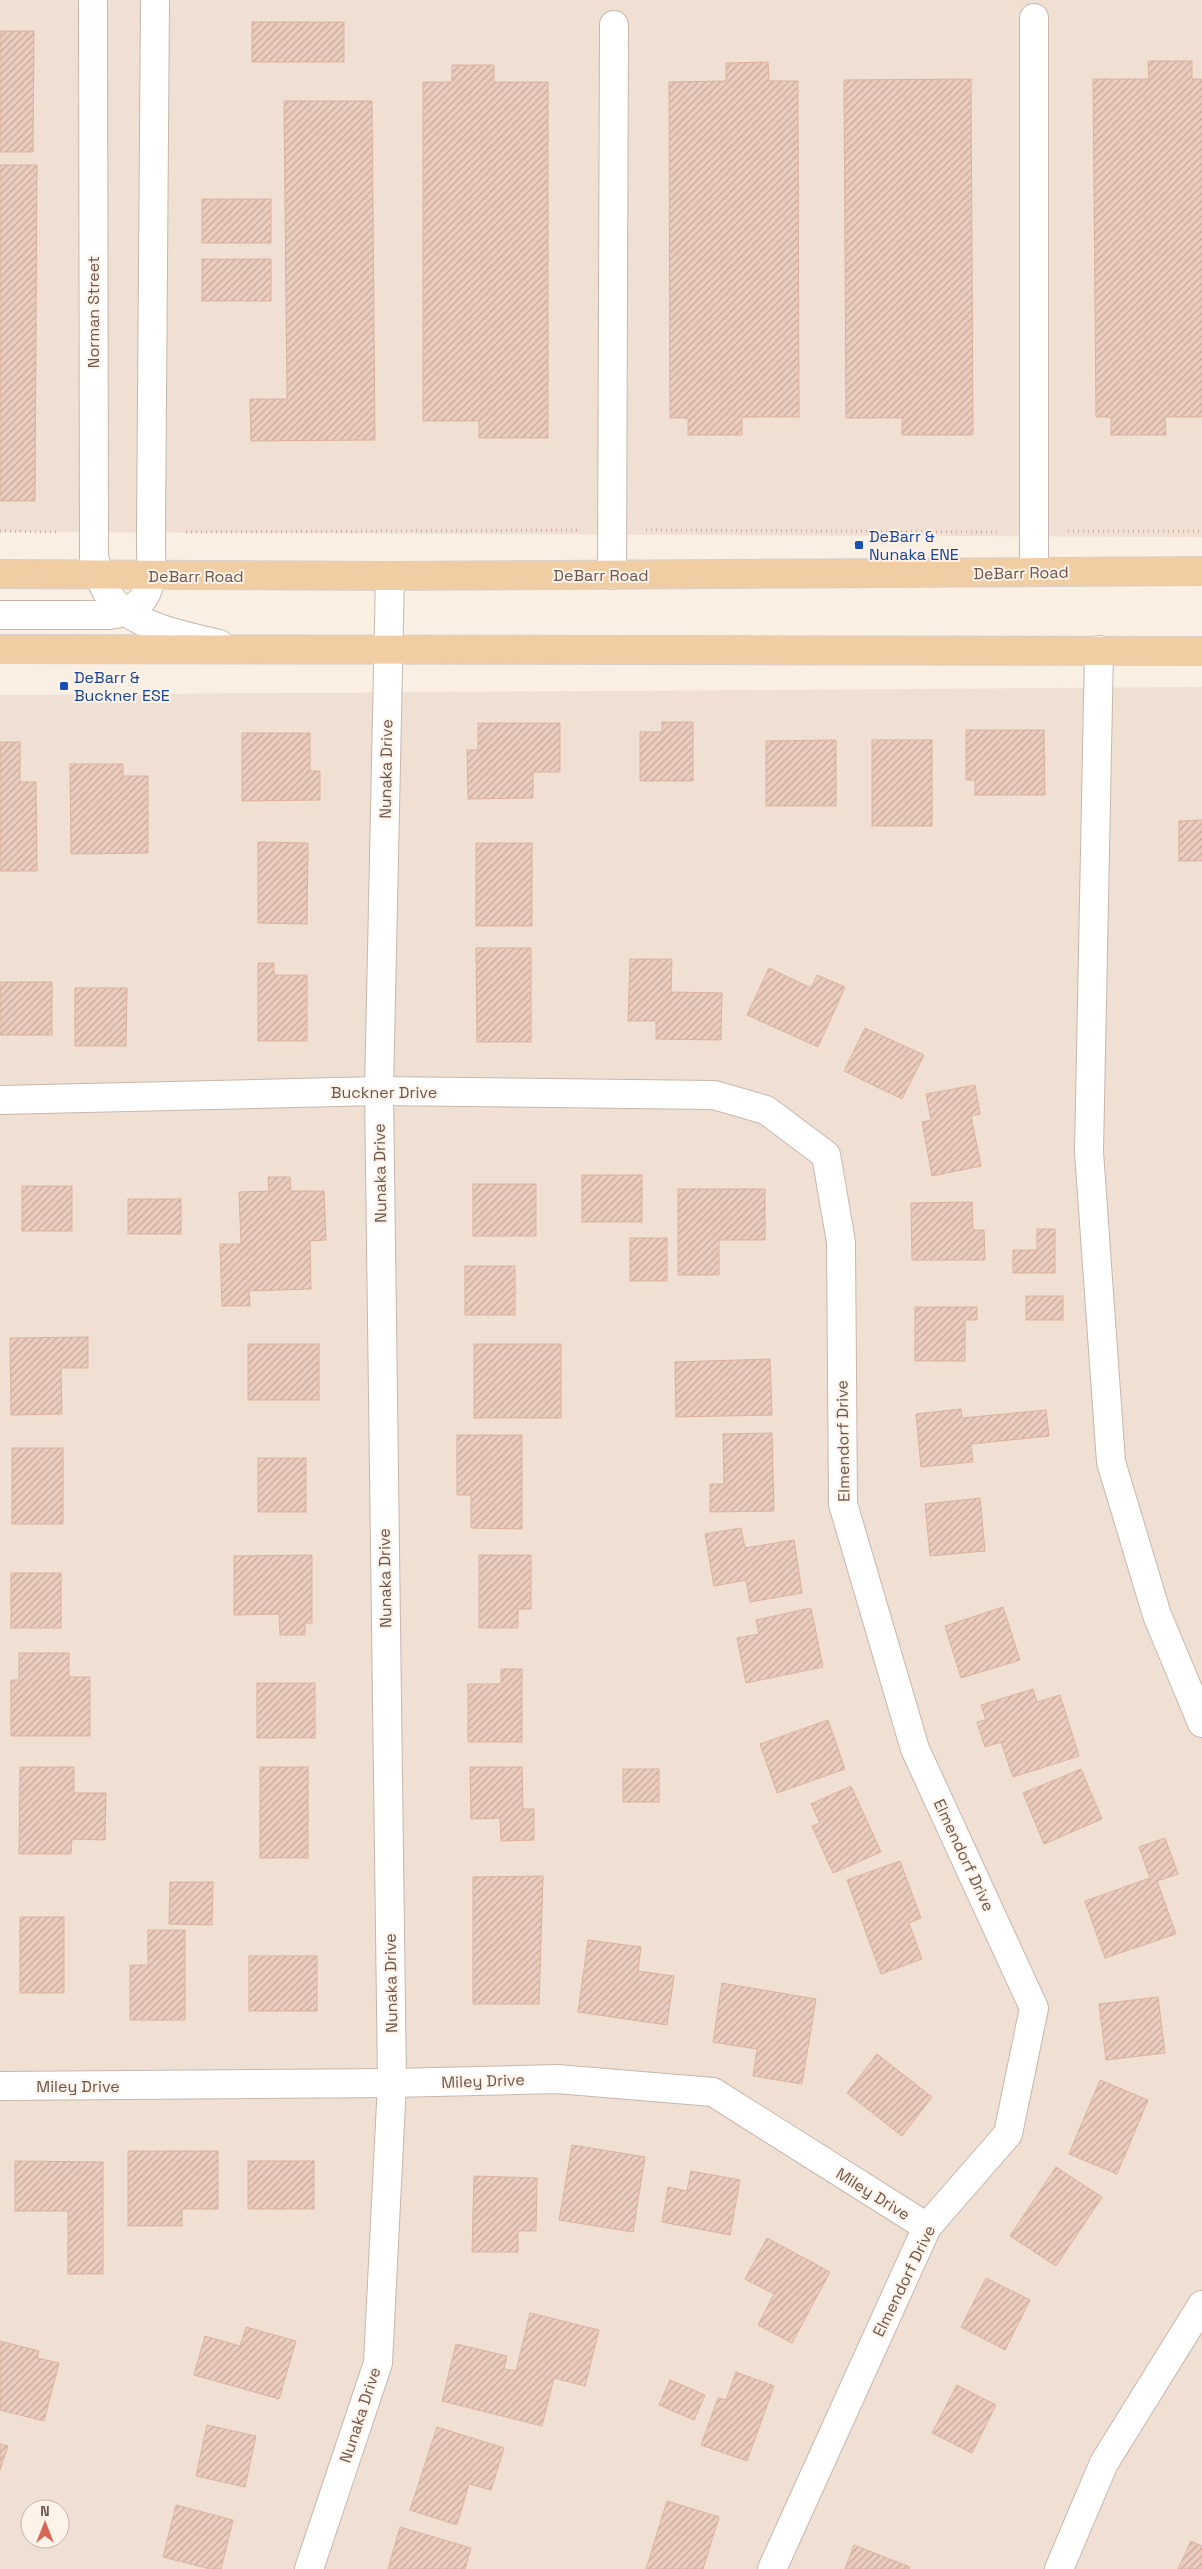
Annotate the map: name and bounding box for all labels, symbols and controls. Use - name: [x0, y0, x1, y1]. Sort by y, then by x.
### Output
- street label: Norman Street: [83, 256, 104, 368]
- place label: DeBarr & Nunaka ENE: [869, 526, 959, 565]
- marker: DeBarr & Nunaka ENE: [853, 539, 865, 551]
- street label: DeBarr Road: [973, 562, 1069, 584]
- street label: DeBarr Road: [553, 565, 649, 586]
- street label: DeBarr Road: [148, 566, 244, 587]
- place label: DeBarr & Buckner ESE: [74, 667, 170, 706]
- marker: DeBarr & Buckner ESE: [58, 680, 70, 692]
- street label: Nunaka Drive: [375, 719, 397, 819]
- street label: Buckner Drive: [331, 1082, 437, 1103]
- street label: Nunaka Drive: [369, 1123, 391, 1223]
- street label: Elmendorf Drive: [831, 1380, 855, 1502]
- street label: Nunaka Drive: [374, 1528, 396, 1628]
- street label: Elmendorf Drive: [929, 1795, 999, 1915]
- street label: Nunaka Drive: [380, 1933, 402, 2033]
- street label: Miley Drive: [441, 2069, 525, 2093]
- street label: Miley Drive: [36, 2076, 120, 2097]
- street label: Miley Drive: [832, 2163, 914, 2225]
- street label: Elmendorf Drive: [868, 2222, 940, 2340]
- street label: Nunaka Drive: [335, 2364, 385, 2466]
- north arrow: [20, 2499, 70, 2549]
- text: N: [40, 2502, 50, 2520]

